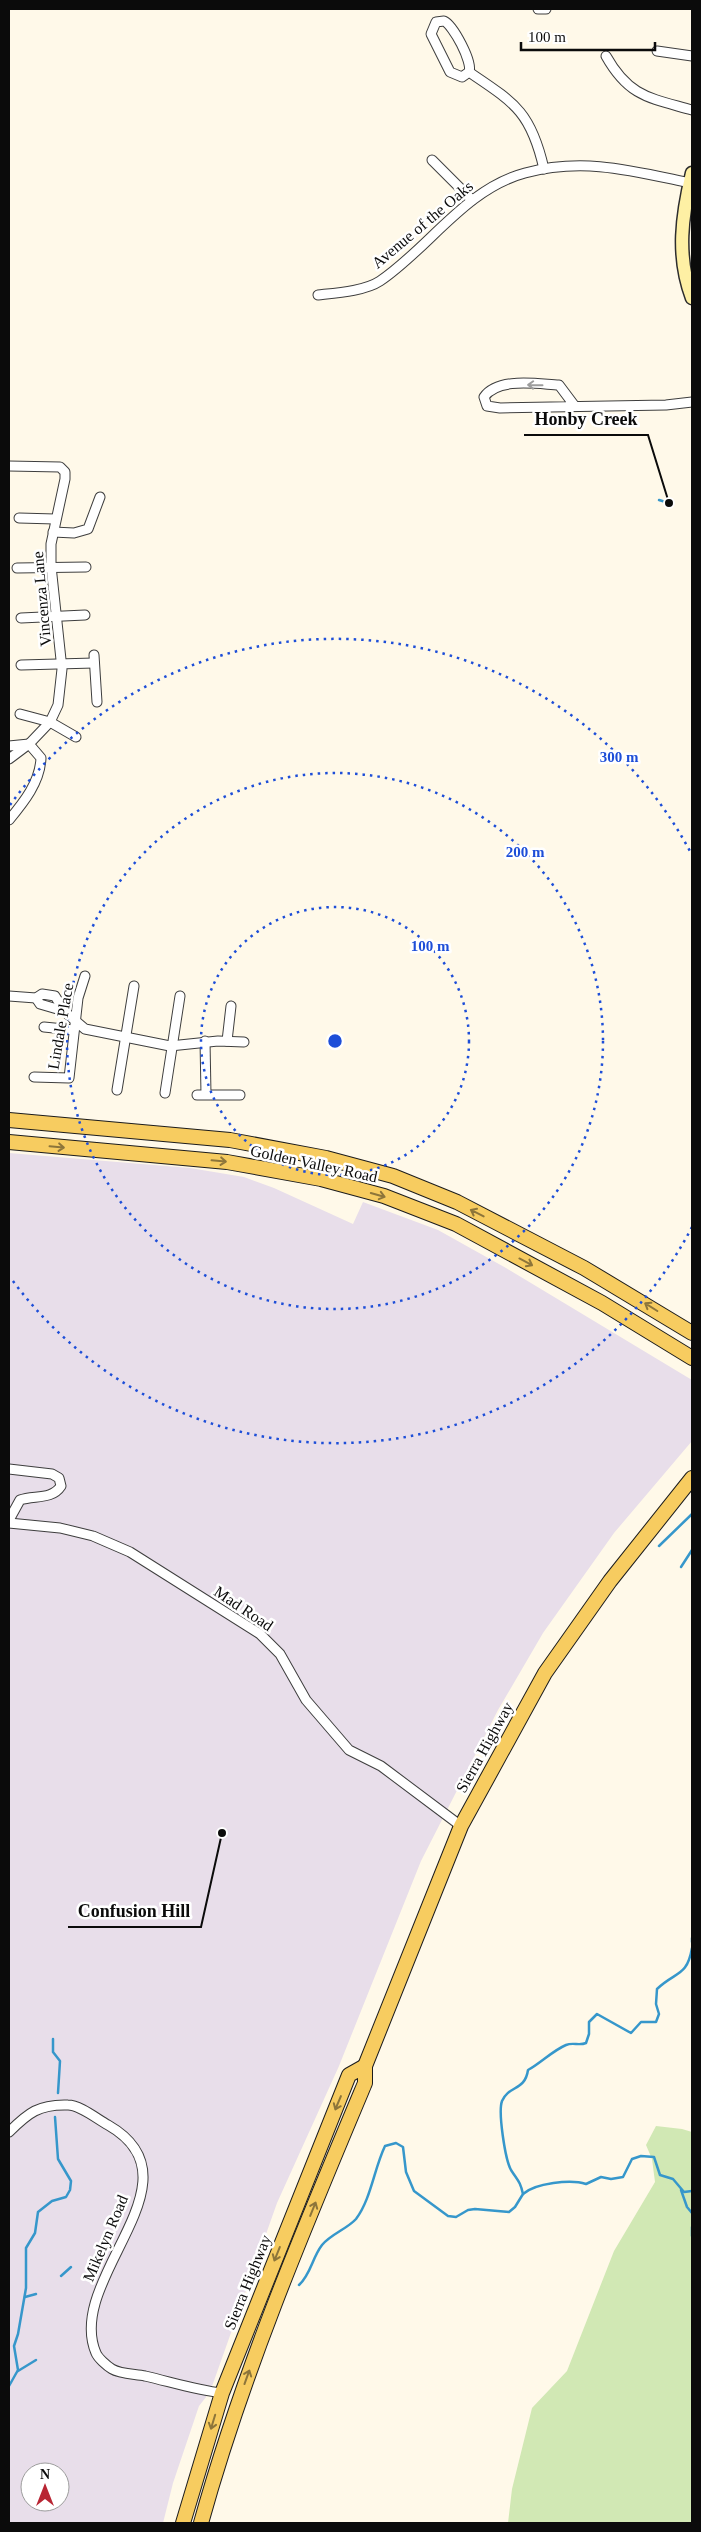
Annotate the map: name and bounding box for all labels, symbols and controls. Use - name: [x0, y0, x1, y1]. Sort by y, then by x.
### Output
- scale bar: [521, 20, 655, 52]
- text: 100 m: [528, 29, 566, 45]
- street label: Avenue of the Oaks: [368, 177, 476, 271]
- one-way arrow: [528, 380, 544, 390]
- callout: Honby Creek: [524, 402, 648, 435]
- text: Honby Creek: [534, 409, 638, 429]
- street label: Vincenza Lane: [29, 551, 54, 647]
- text: 300 m: [600, 749, 639, 765]
- text: 200 m: [506, 844, 545, 860]
- text: 100 m: [411, 938, 450, 954]
- street label: Lindale Place: [45, 982, 76, 1071]
- centre of rings: [326, 1032, 344, 1050]
- one-way arrow: [49, 1142, 65, 1151]
- street label: Golden Valley Road: [249, 1142, 379, 1186]
- one-way arrow: [211, 1157, 227, 1166]
- one-way arrow: [370, 1190, 386, 1200]
- one-way arrow: [470, 1208, 485, 1217]
- one-way arrow: [518, 1257, 533, 1267]
- one-way arrow: [644, 1302, 658, 1312]
- street label: Mad Road: [211, 1583, 276, 1634]
- street label: Sierra Highway: [453, 1699, 517, 1796]
- callout: Confusion Hill: [68, 1894, 201, 1927]
- text: Confusion Hill: [78, 1901, 190, 1921]
- one-way arrow: [332, 2095, 342, 2110]
- street label: Mikelyn Road: [80, 2193, 132, 2284]
- one-way arrow: [309, 2202, 318, 2217]
- street label: Sierra Highway: [221, 2232, 275, 2333]
- one-way arrow: [271, 2246, 281, 2261]
- one-way arrow: [243, 2369, 252, 2385]
- one-way arrow: [207, 2414, 217, 2430]
- north arrow: [20, 2462, 70, 2512]
- text: N: [40, 2467, 50, 2482]

